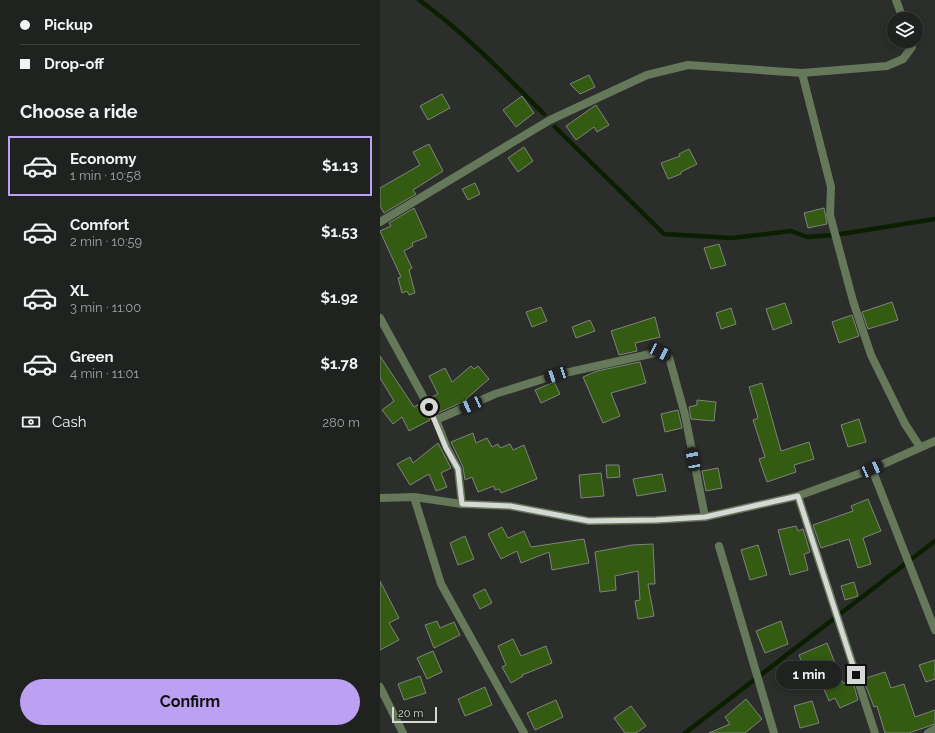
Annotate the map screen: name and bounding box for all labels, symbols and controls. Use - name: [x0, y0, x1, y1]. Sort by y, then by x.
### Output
- map controls: [887, 12, 923, 48]
- button: layers: [887, 12, 923, 48]
- text: Pickup: [44, 16, 93, 34]
- text: Drop-off: [44, 55, 104, 73]
- text: Choose a ride: [20, 101, 138, 122]
- icon: car: [22, 148, 58, 184]
- text: Economy: [70, 150, 137, 168]
- text: $1.13: [322, 157, 358, 175]
- text: 1 min · 10:58: [70, 168, 141, 183]
- icon: car: [22, 214, 58, 250]
- text: Comfort: [70, 216, 129, 234]
- text: $1.53: [321, 223, 358, 241]
- text: 2 min · 10:59: [70, 234, 142, 249]
- icon: car: [22, 280, 58, 316]
- text: XL: [70, 282, 88, 300]
- text: $1.92: [320, 289, 358, 307]
- text: 3 min · 11:00: [70, 300, 141, 315]
- car: [647, 341, 673, 363]
- icon: car: [22, 346, 58, 382]
- text: Green: [70, 348, 114, 366]
- text: $1.78: [321, 355, 358, 373]
- text: 4 min · 11:01: [70, 366, 139, 381]
- car: [543, 366, 569, 384]
- car: [458, 395, 484, 415]
- route start: [420, 398, 438, 416]
- icon: cash: [20, 411, 42, 433]
- text: Cash: [52, 413, 86, 431]
- text: 280 m: [322, 415, 360, 430]
- car: [685, 446, 701, 472]
- car: [859, 459, 885, 479]
- callout: 1 min: [776, 661, 842, 689]
- route end: [847, 666, 865, 684]
- text: 1 min: [793, 667, 825, 682]
- button: Confirm: [20, 679, 360, 725]
- scale bar: [392, 705, 437, 724]
- text: 20 m: [398, 707, 423, 720]

